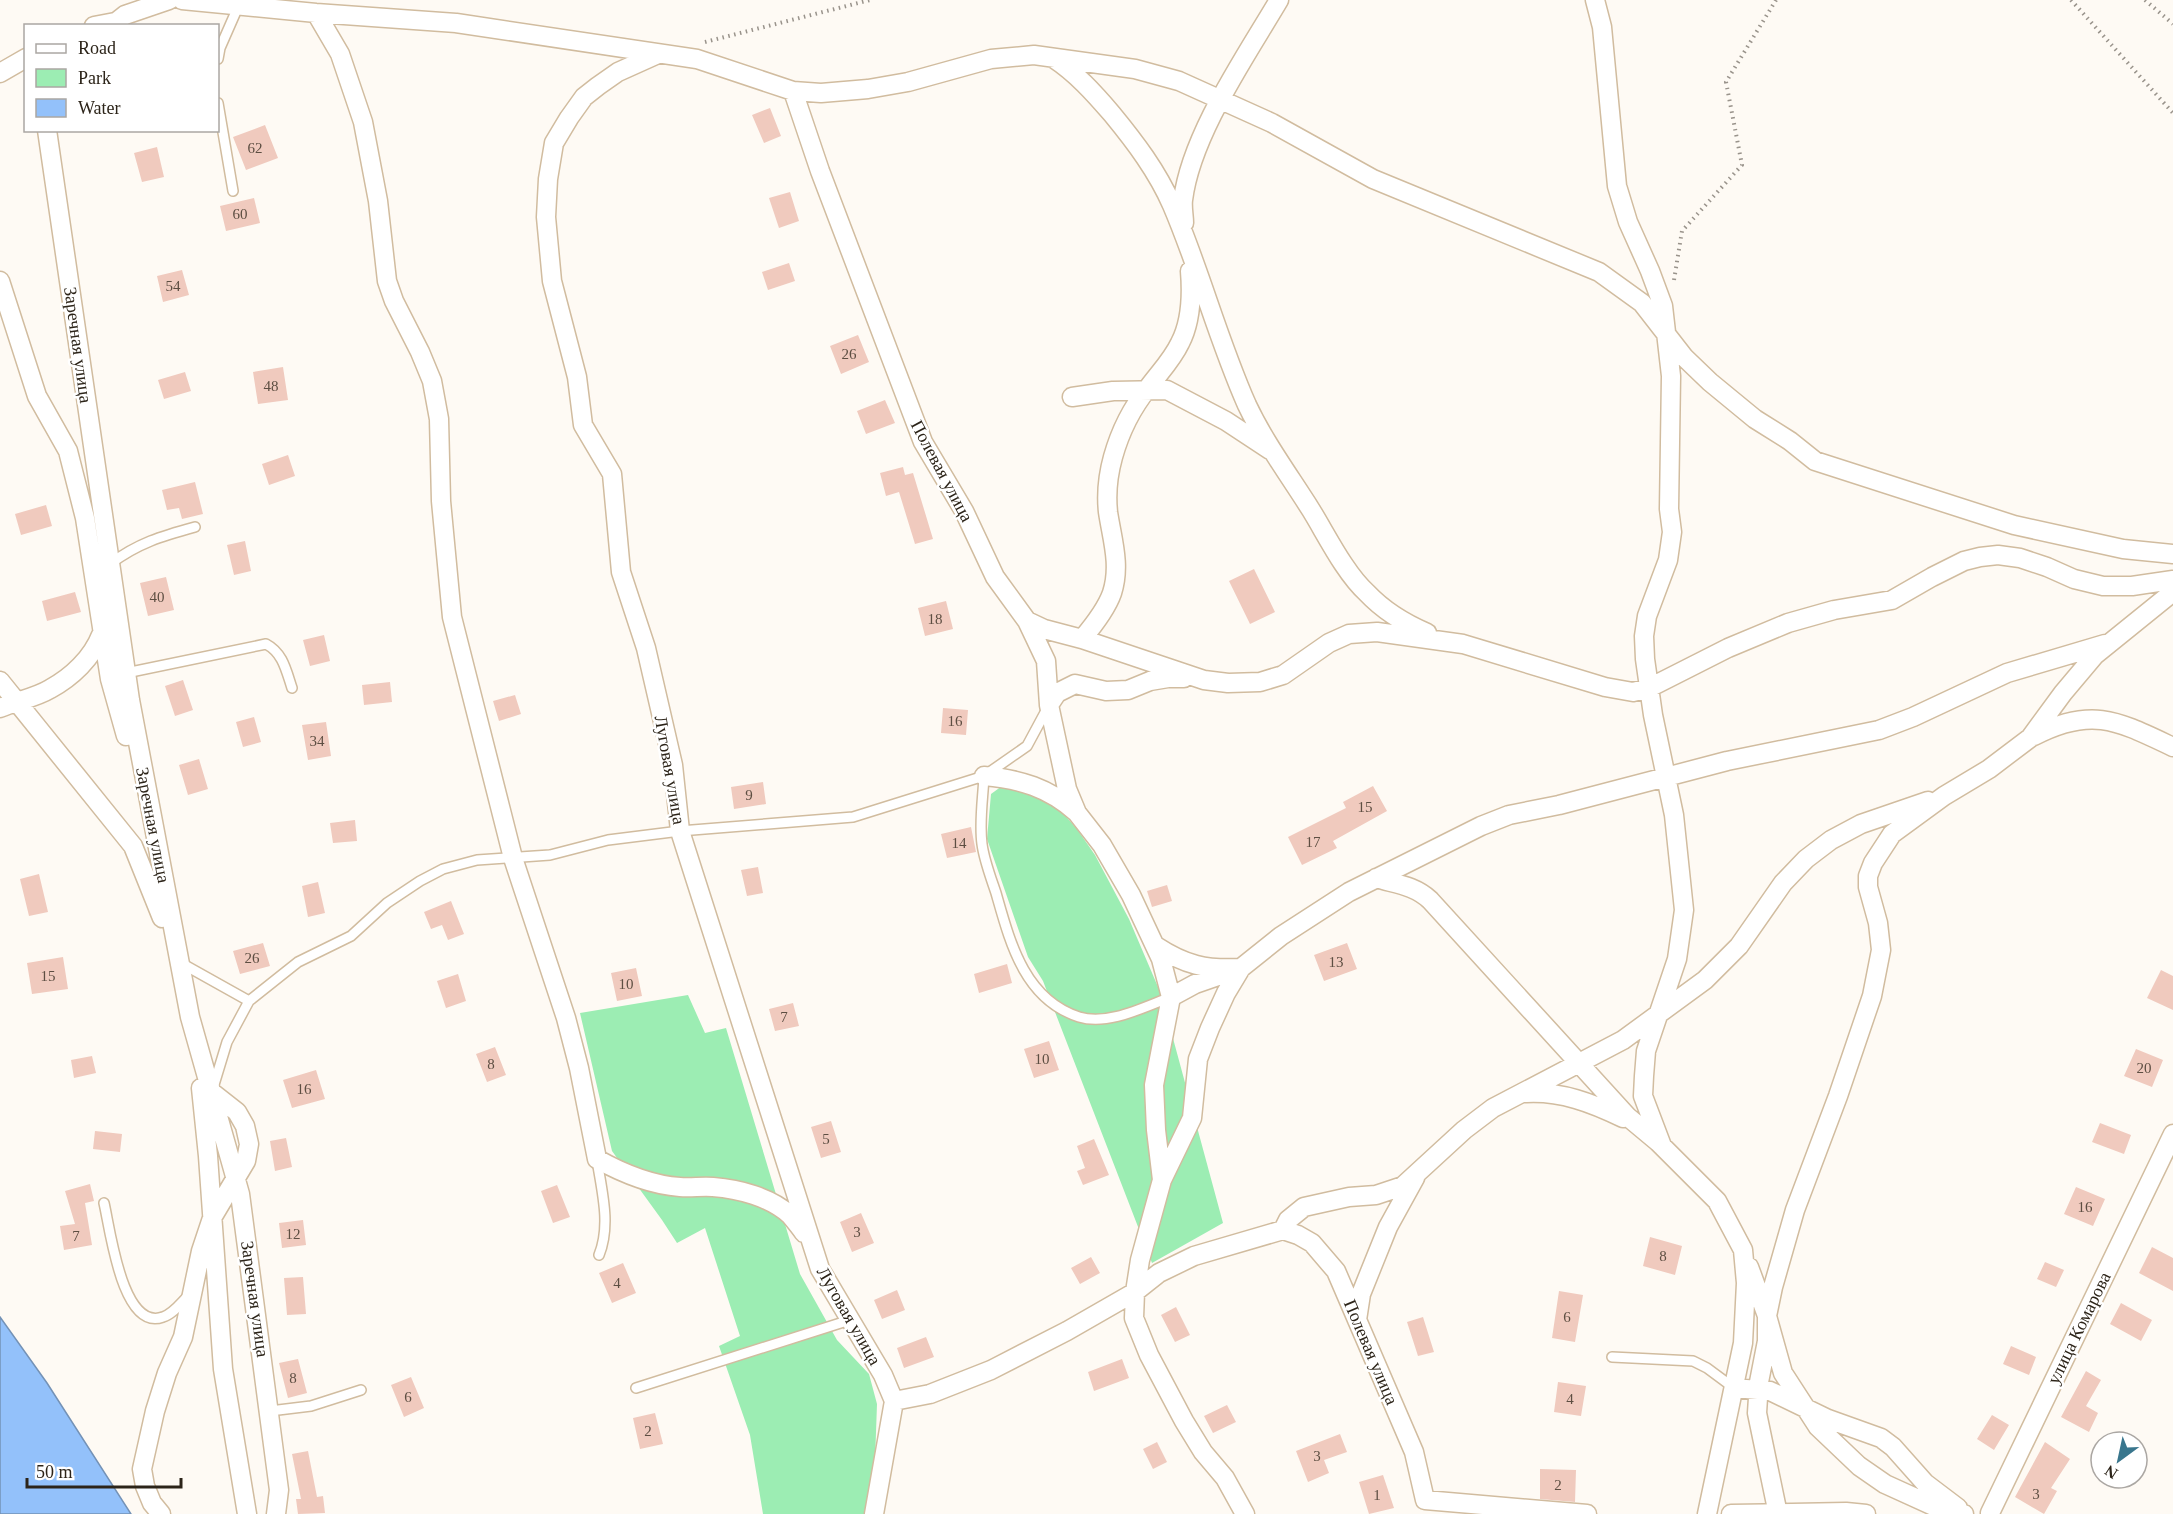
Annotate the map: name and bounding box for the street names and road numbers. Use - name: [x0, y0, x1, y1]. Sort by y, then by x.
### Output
- street label: Заречная улица: [60, 285, 96, 405]
- street label: Полевая улица: [907, 417, 977, 525]
- street label: Луговая улица: [651, 714, 689, 826]
- street label: Заречная улица: [132, 765, 174, 885]
- street label: Заречная улица: [237, 1239, 273, 1359]
- street label: Луговая улица: [813, 1263, 885, 1369]
- street label: улица Комарова: [2043, 1269, 2115, 1387]
- street label: Полевая улица: [1340, 1296, 1402, 1408]

